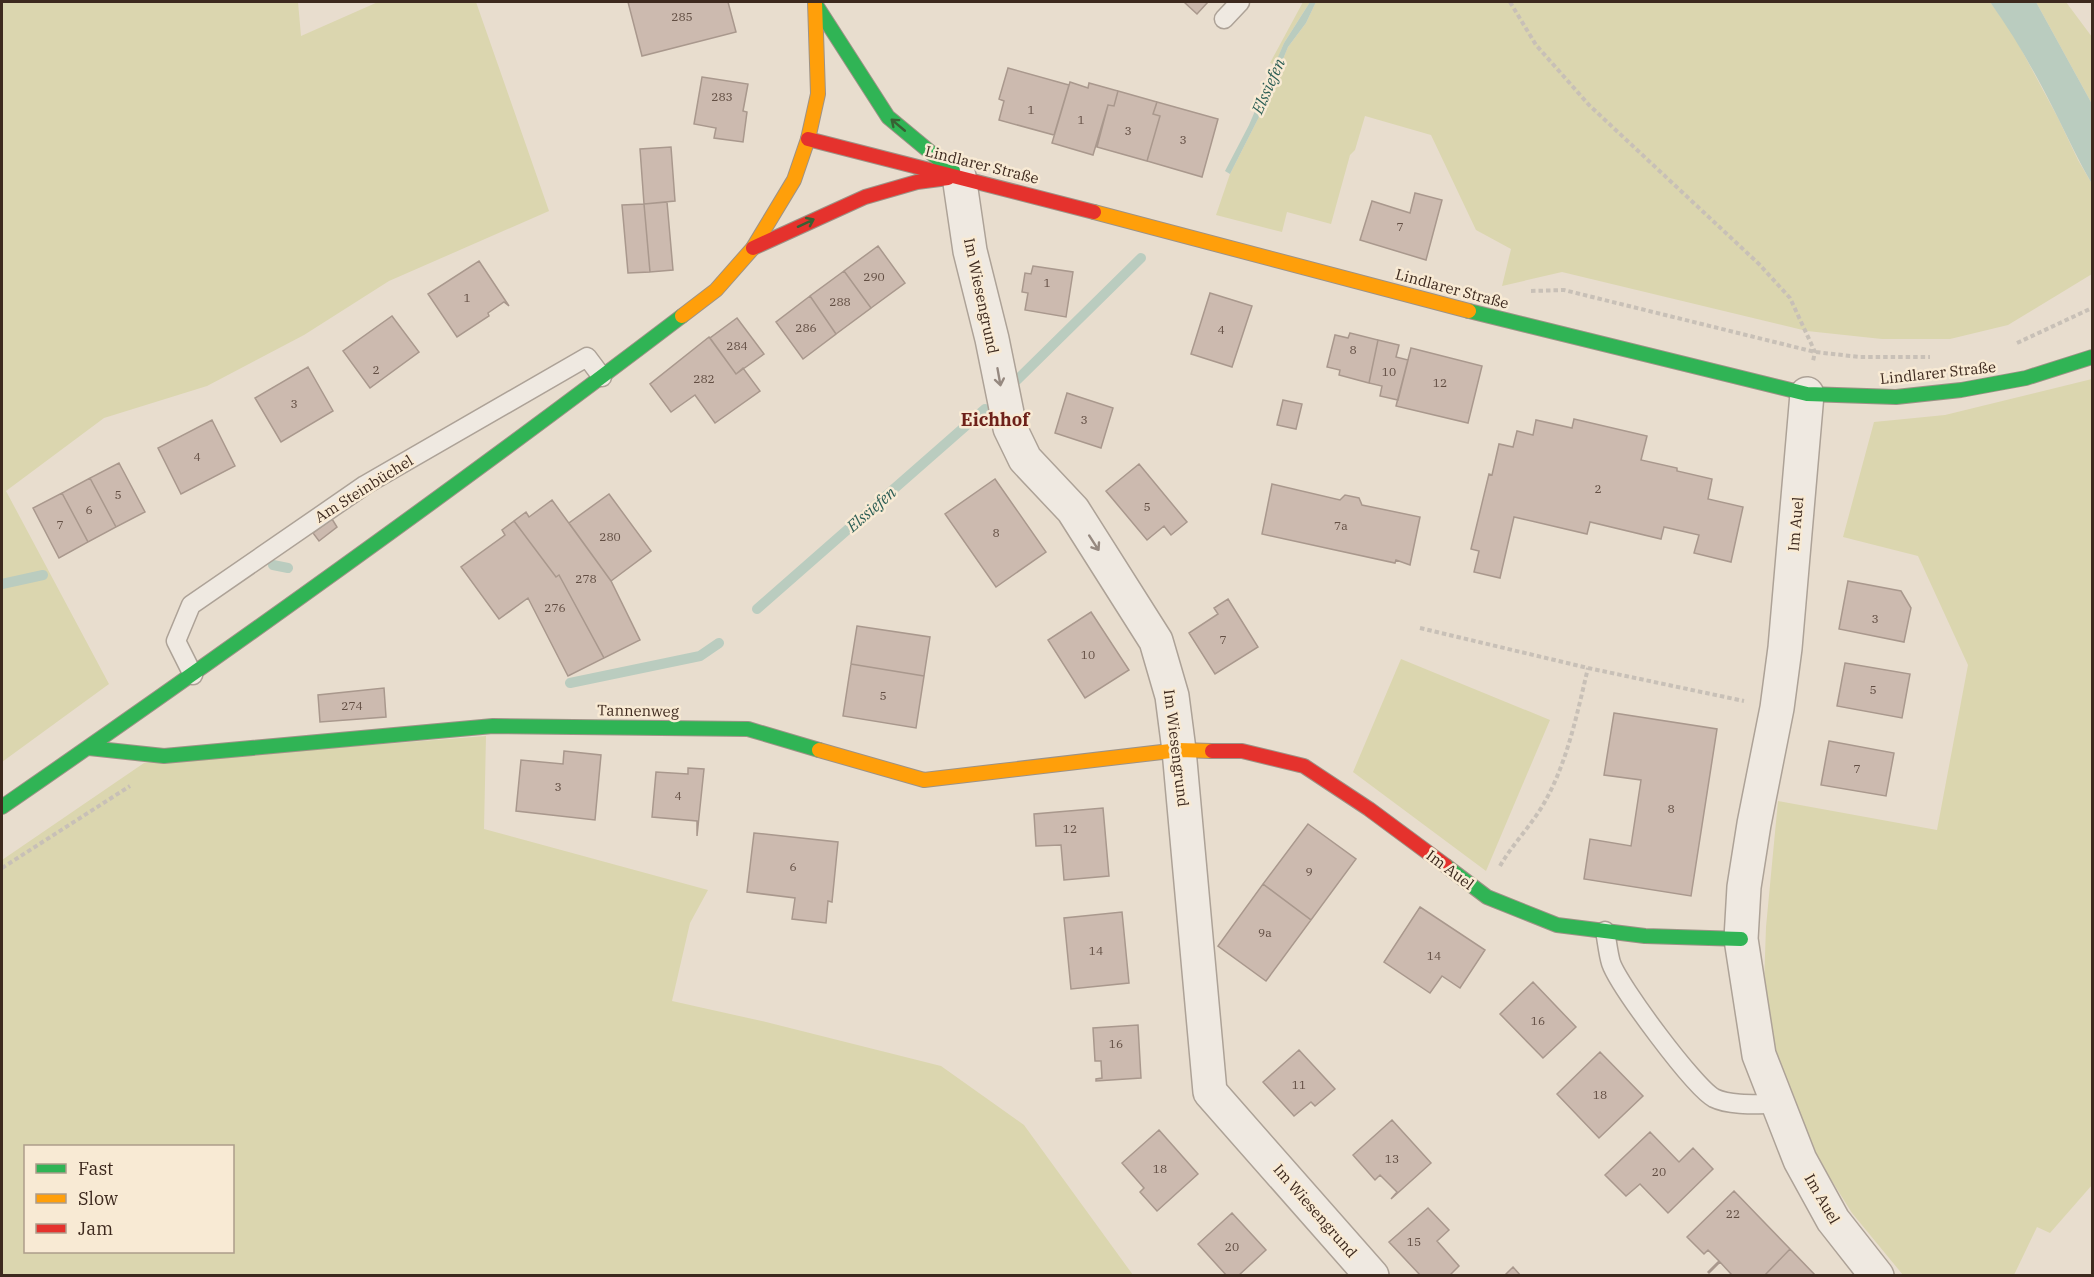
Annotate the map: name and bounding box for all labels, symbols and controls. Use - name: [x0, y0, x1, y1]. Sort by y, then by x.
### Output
- house number: 285: [671, 9, 693, 24]
- water label: Elssiefen: [1247, 55, 1289, 118]
- house number: 283: [711, 89, 733, 104]
- house number: 1: [1027, 102, 1035, 117]
- house number: 1: [1077, 112, 1085, 127]
- one-way arrow: [891, 118, 906, 132]
- house number: 3: [1124, 123, 1132, 138]
- house number: 3: [1179, 132, 1187, 147]
- street label: Lindlarer Straße: [923, 141, 1041, 188]
- one-way arrow: [797, 217, 815, 229]
- house number: 7: [1396, 219, 1404, 234]
- street label: Im Wiesengrund: [960, 236, 1003, 356]
- street label: Lindlarer Straße: [1393, 264, 1511, 313]
- house number: 290: [863, 269, 885, 284]
- house number: 1: [1043, 275, 1051, 290]
- house number: 1: [463, 290, 471, 305]
- house number: 288: [829, 294, 851, 309]
- house number: 286: [795, 320, 817, 335]
- house number: 4: [1217, 322, 1225, 337]
- house number: 284: [726, 338, 748, 353]
- house number: 8: [1349, 342, 1357, 357]
- street label: Lindlarer Straße: [1879, 357, 1997, 388]
- house number: 2: [372, 362, 380, 377]
- house number: 10: [1382, 364, 1396, 379]
- one-way arrow: [993, 367, 1004, 387]
- house number: 282: [693, 371, 715, 386]
- house number: 12: [1433, 375, 1447, 390]
- house number: 3: [290, 396, 298, 411]
- district label: Eichhof: [961, 408, 1031, 431]
- house number: 3: [1080, 412, 1088, 427]
- house number: 4: [193, 449, 201, 464]
- street label: Am Steinbüchel: [311, 451, 416, 526]
- house number: 2: [1594, 481, 1602, 496]
- water label: Elssiefen: [842, 482, 900, 536]
- house number: 5: [114, 487, 122, 502]
- street label: Im Auel: [1784, 496, 1807, 552]
- house number: 5: [1143, 499, 1151, 514]
- house number: 6: [85, 502, 93, 517]
- house number: 7: [56, 517, 64, 532]
- house number: 7a: [1334, 518, 1348, 533]
- house number: 8: [992, 525, 1000, 540]
- house number: 280: [599, 529, 621, 544]
- one-way arrow: [1088, 534, 1100, 551]
- house number: 278: [575, 571, 597, 586]
- house number: 276: [544, 600, 566, 615]
- house number: 3: [1871, 611, 1879, 626]
- house number: 7: [1219, 632, 1227, 647]
- house number: 10: [1081, 647, 1095, 662]
- house number: 5: [1869, 682, 1877, 697]
- house number: 5: [879, 688, 887, 703]
- street label: Im Wiesengrund: [1160, 688, 1193, 808]
- house number: 274: [341, 698, 363, 713]
- street label: Tannenweg: [597, 700, 679, 721]
- house number: 7: [1853, 761, 1861, 776]
- house number: 3: [554, 779, 562, 794]
- house number: 4: [674, 788, 682, 803]
- house number: 8: [1667, 801, 1675, 816]
- house number: 12: [1063, 821, 1077, 836]
- street label: Im Auel: [1423, 846, 1478, 894]
- house number: 6: [789, 859, 797, 874]
- house number: 9: [1305, 864, 1313, 879]
- house number: 9a: [1258, 925, 1272, 940]
- house number: 14: [1089, 943, 1103, 958]
- house number: 14: [1427, 948, 1441, 963]
- house number: 16: [1531, 1013, 1545, 1028]
- house number: 16: [1109, 1036, 1123, 1051]
- house number: 11: [1292, 1077, 1306, 1092]
- house number: 18: [1593, 1087, 1607, 1102]
- legend: [24, 1145, 234, 1253]
- house number: 13: [1385, 1151, 1399, 1166]
- text: Fast: [78, 1157, 113, 1180]
- street label: Im Wiesengrund: [1269, 1160, 1361, 1261]
- house number: 18: [1153, 1161, 1167, 1176]
- house number: 20: [1652, 1164, 1666, 1179]
- street label: Im Auel: [1801, 1170, 1844, 1227]
- text: Slow: [78, 1187, 118, 1210]
- house number: 22: [1726, 1206, 1740, 1221]
- text: Jam: [78, 1217, 113, 1240]
- house number: 15: [1407, 1234, 1421, 1249]
- house number: 20: [1225, 1239, 1239, 1254]

